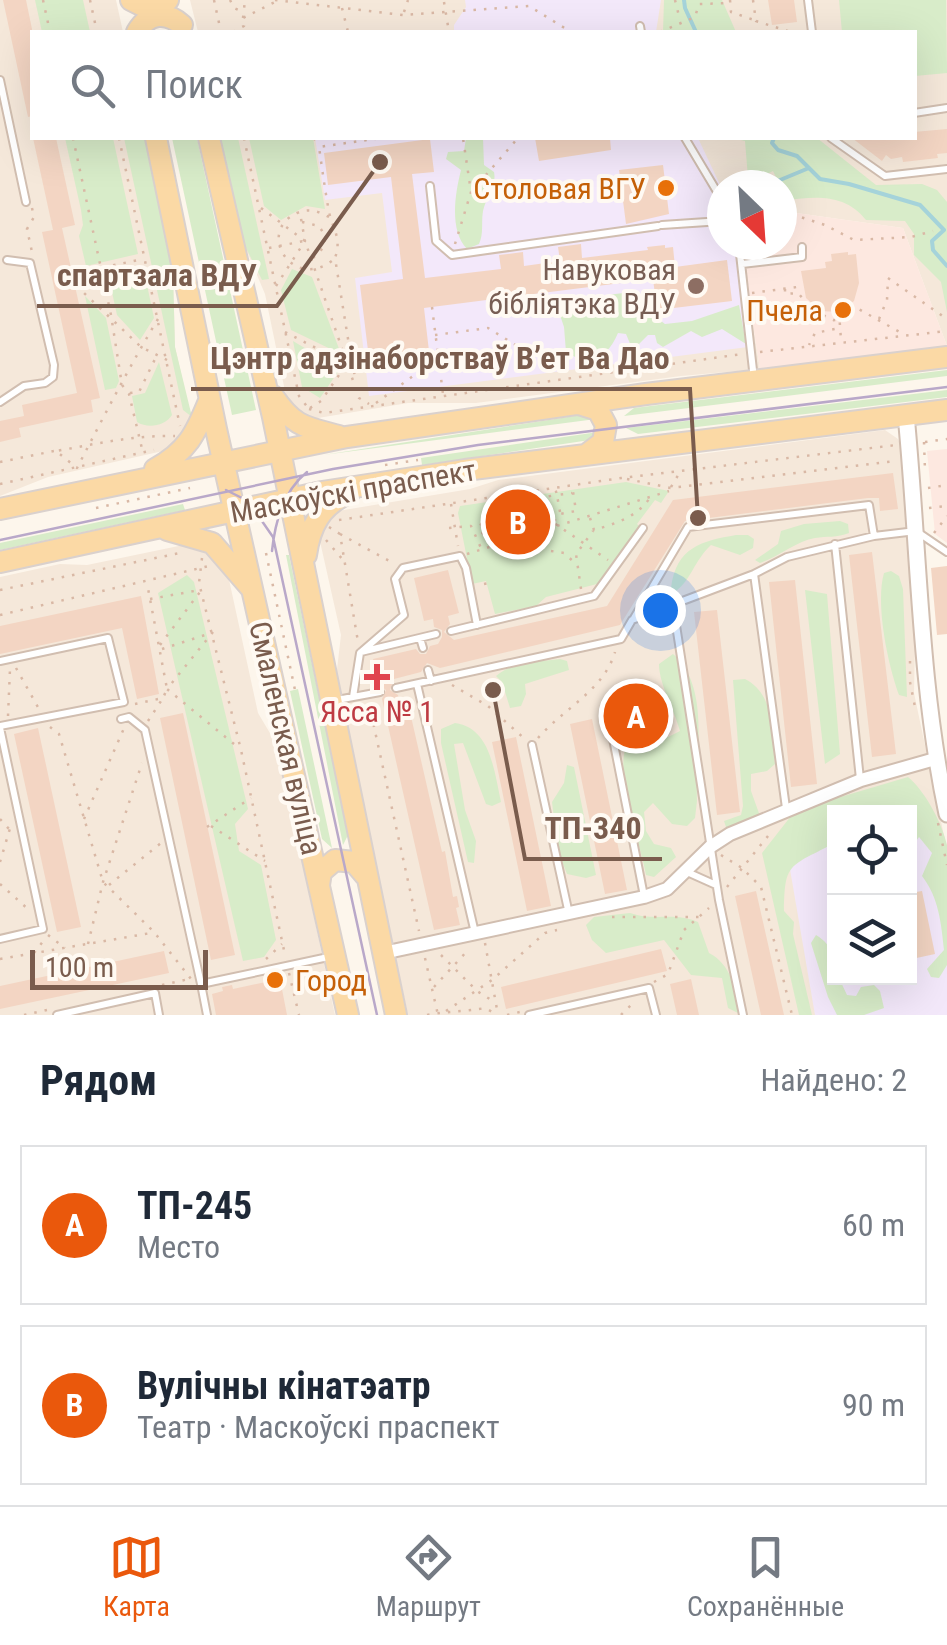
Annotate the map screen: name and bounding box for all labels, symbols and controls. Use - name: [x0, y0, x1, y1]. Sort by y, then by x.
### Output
- search box: [30, 30, 917, 140]
- icon: search: [65, 58, 120, 113]
- text: Поиск: [145, 63, 243, 107]
- north arrow: [707, 170, 797, 260]
- place label: Столовая ВГУ: [473, 171, 646, 206]
- marker: Столовая ВГУ: [655, 177, 677, 199]
- callout: спартзала ВДУ: [37, 244, 277, 306]
- place label: Навуковая бібліятэка ВДУ: [488, 252, 676, 321]
- text: спартзала ВДУ: [57, 256, 257, 294]
- marker: Навуковая бібліятэка ВДУ: [685, 275, 707, 297]
- place label: Пчела: [746, 293, 823, 328]
- marker: Пчела: [832, 299, 854, 321]
- callout: Цэнтр адзінаборстваў Вʼет Ва Дао: [191, 327, 690, 389]
- text: Цэнтр адзінаборстваў Вʼет Ва Дао: [210, 339, 670, 377]
- street label: Маскоўскі праспект: [227, 452, 479, 530]
- pin: B: [486, 484, 550, 560]
- your location: [635, 585, 686, 636]
- street label: Смаленская вуліца: [242, 618, 330, 858]
- marker: Ясса № 1: [366, 666, 388, 688]
- pin: A: [604, 678, 668, 754]
- place label: Ясса № 1: [320, 694, 434, 729]
- callout: ТП-340: [525, 797, 662, 859]
- map controls: [827, 805, 917, 985]
- button: locate: [827, 805, 917, 895]
- text: ТП-340: [544, 809, 642, 847]
- button: layers: [827, 895, 917, 985]
- scale bar: [30, 945, 208, 990]
- text: 100 m: [45, 951, 114, 984]
- place label: Город: [295, 963, 367, 998]
- marker: Город: [264, 969, 286, 991]
- text: Рядом: [40, 1056, 157, 1105]
- text: Найдено: 2: [760, 1061, 907, 1099]
- text: ТП-245: [137, 1184, 252, 1228]
- text: A: [65, 1206, 84, 1244]
- text: 60 m: [842, 1206, 905, 1244]
- text: Место: [137, 1228, 220, 1266]
- text: Вулічны кінатэатр: [137, 1364, 431, 1408]
- text: B: [66, 1386, 83, 1424]
- text: 90 m: [842, 1386, 905, 1424]
- text: Театр · Маскоўскі праспект: [137, 1408, 500, 1446]
- tab: Карта: [103, 1530, 170, 1623]
- tab: Маршрут: [376, 1530, 481, 1623]
- tab: Сохранённые: [687, 1530, 844, 1623]

